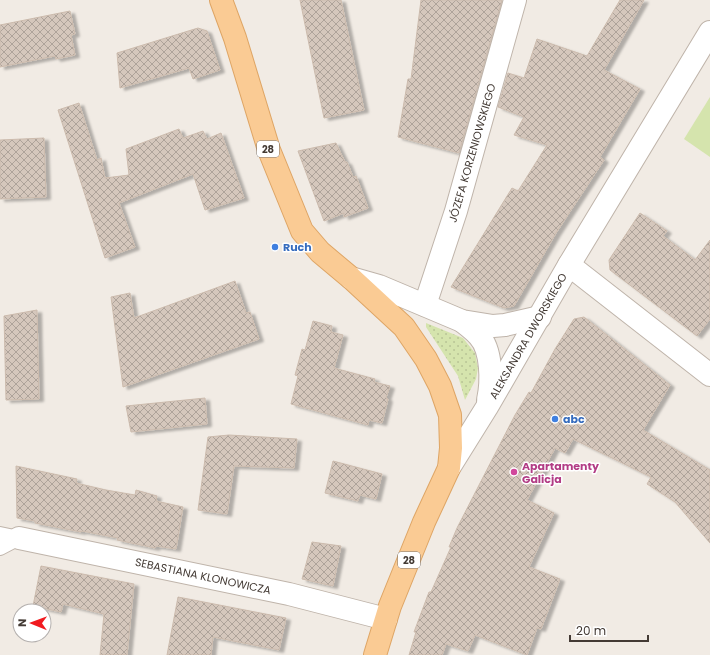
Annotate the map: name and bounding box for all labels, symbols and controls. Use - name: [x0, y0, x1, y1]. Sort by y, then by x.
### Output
- street label: JÓZEFA KORZENIOWSKIEGO: [444, 81, 500, 224]
- road number: 28: [257, 141, 279, 157]
- place label: Ruch: [283, 239, 312, 255]
- marker: Ruch: [270, 242, 280, 252]
- street label: ALEKSANDRA DWORSKIEGO: [485, 270, 571, 402]
- place label: abc: [563, 411, 585, 427]
- marker: abc: [550, 414, 560, 424]
- place label: Apartamenty Galicja: [522, 458, 599, 487]
- marker: Apartamenty Galicja: [509, 467, 519, 477]
- road number: 28: [398, 552, 420, 568]
- street label: SEBASTIANA KLONOWICZA: [134, 554, 273, 598]
- north arrow: [12, 603, 52, 643]
- scale bar: [570, 617, 648, 643]
- text: N: [14, 619, 30, 627]
- text: 20 m: [576, 622, 606, 639]

